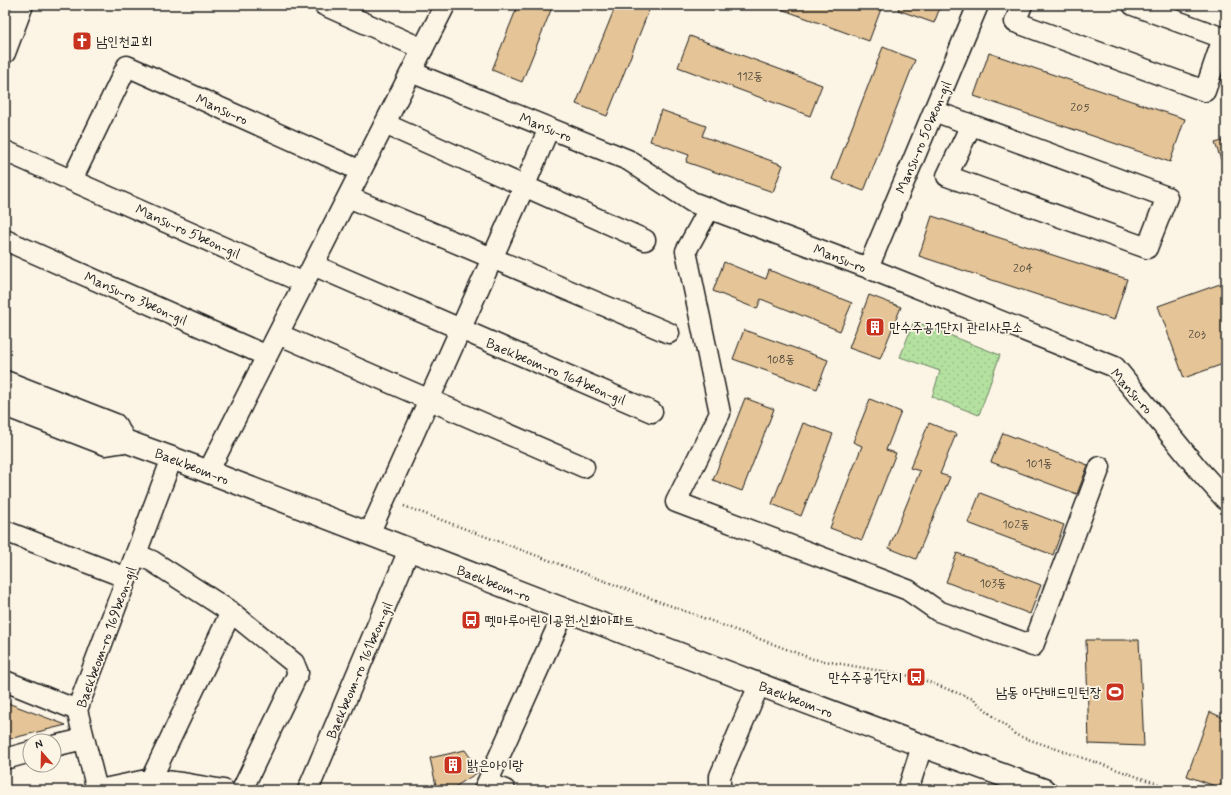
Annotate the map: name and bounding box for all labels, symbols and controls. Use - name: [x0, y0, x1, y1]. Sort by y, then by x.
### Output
- church icon: 남인천교회: [71, 30, 93, 52]
- place label: 남인천교회: [96, 33, 152, 51]
- house number: 112동: [737, 69, 763, 85]
- street label: Mansu-ro 50beon-gil: [892, 78, 956, 197]
- street label: Mansu-ro: [193, 90, 250, 129]
- house number: 205: [1070, 100, 1090, 116]
- street label: Mansu-ro: [517, 109, 575, 147]
- street label: Mansu-ro 5beon-gil: [132, 201, 243, 263]
- street label: Mansu-ro: [811, 241, 869, 277]
- house number: 204: [1013, 261, 1033, 277]
- street label: Mansu-ro 3beon-gil: [81, 268, 190, 330]
- building icon: 만수주공1단지 관리사무소: [864, 316, 886, 338]
- place label: 만수주공1단지 관리사무소: [889, 319, 1023, 337]
- house number: 203: [1188, 327, 1206, 343]
- street label: Baekbeom-ro 164beon-gil: [483, 334, 628, 409]
- house number: 108동: [767, 352, 795, 368]
- street label: Mansu-ro: [1106, 365, 1156, 418]
- street label: Baekbeom-ro: [152, 444, 231, 489]
- house number: 101동: [1025, 456, 1053, 472]
- house number: 102동: [1002, 517, 1030, 533]
- street label: Baekbeom-ro: [454, 561, 533, 606]
- street label: Baekbeom-ro 169beon-gil: [73, 564, 141, 710]
- house number: 103동: [979, 576, 1007, 592]
- street label: Baekbeom-ro 161beon-gil: [323, 599, 397, 742]
- bus stop icon: 뗏마루어린이공원·신화아파트: [460, 609, 482, 631]
- place label: 뗏마루어린이공원·신화아파트: [485, 612, 635, 630]
- bus stop icon: 만수주공1단지: [905, 666, 927, 688]
- place label: 만수주공1단지: [828, 669, 902, 687]
- street label: Baekbeom-ro: [756, 677, 835, 722]
- sports icon: 남동 아단배드민턴장: [1104, 681, 1126, 703]
- place label: 남동 아단배드민턴장: [996, 684, 1102, 702]
- north arrow: [22, 733, 62, 773]
- text: N: [33, 737, 45, 752]
- building icon: 밝은아이랑: [442, 754, 464, 776]
- place label: 밝은아이랑: [467, 757, 524, 775]

